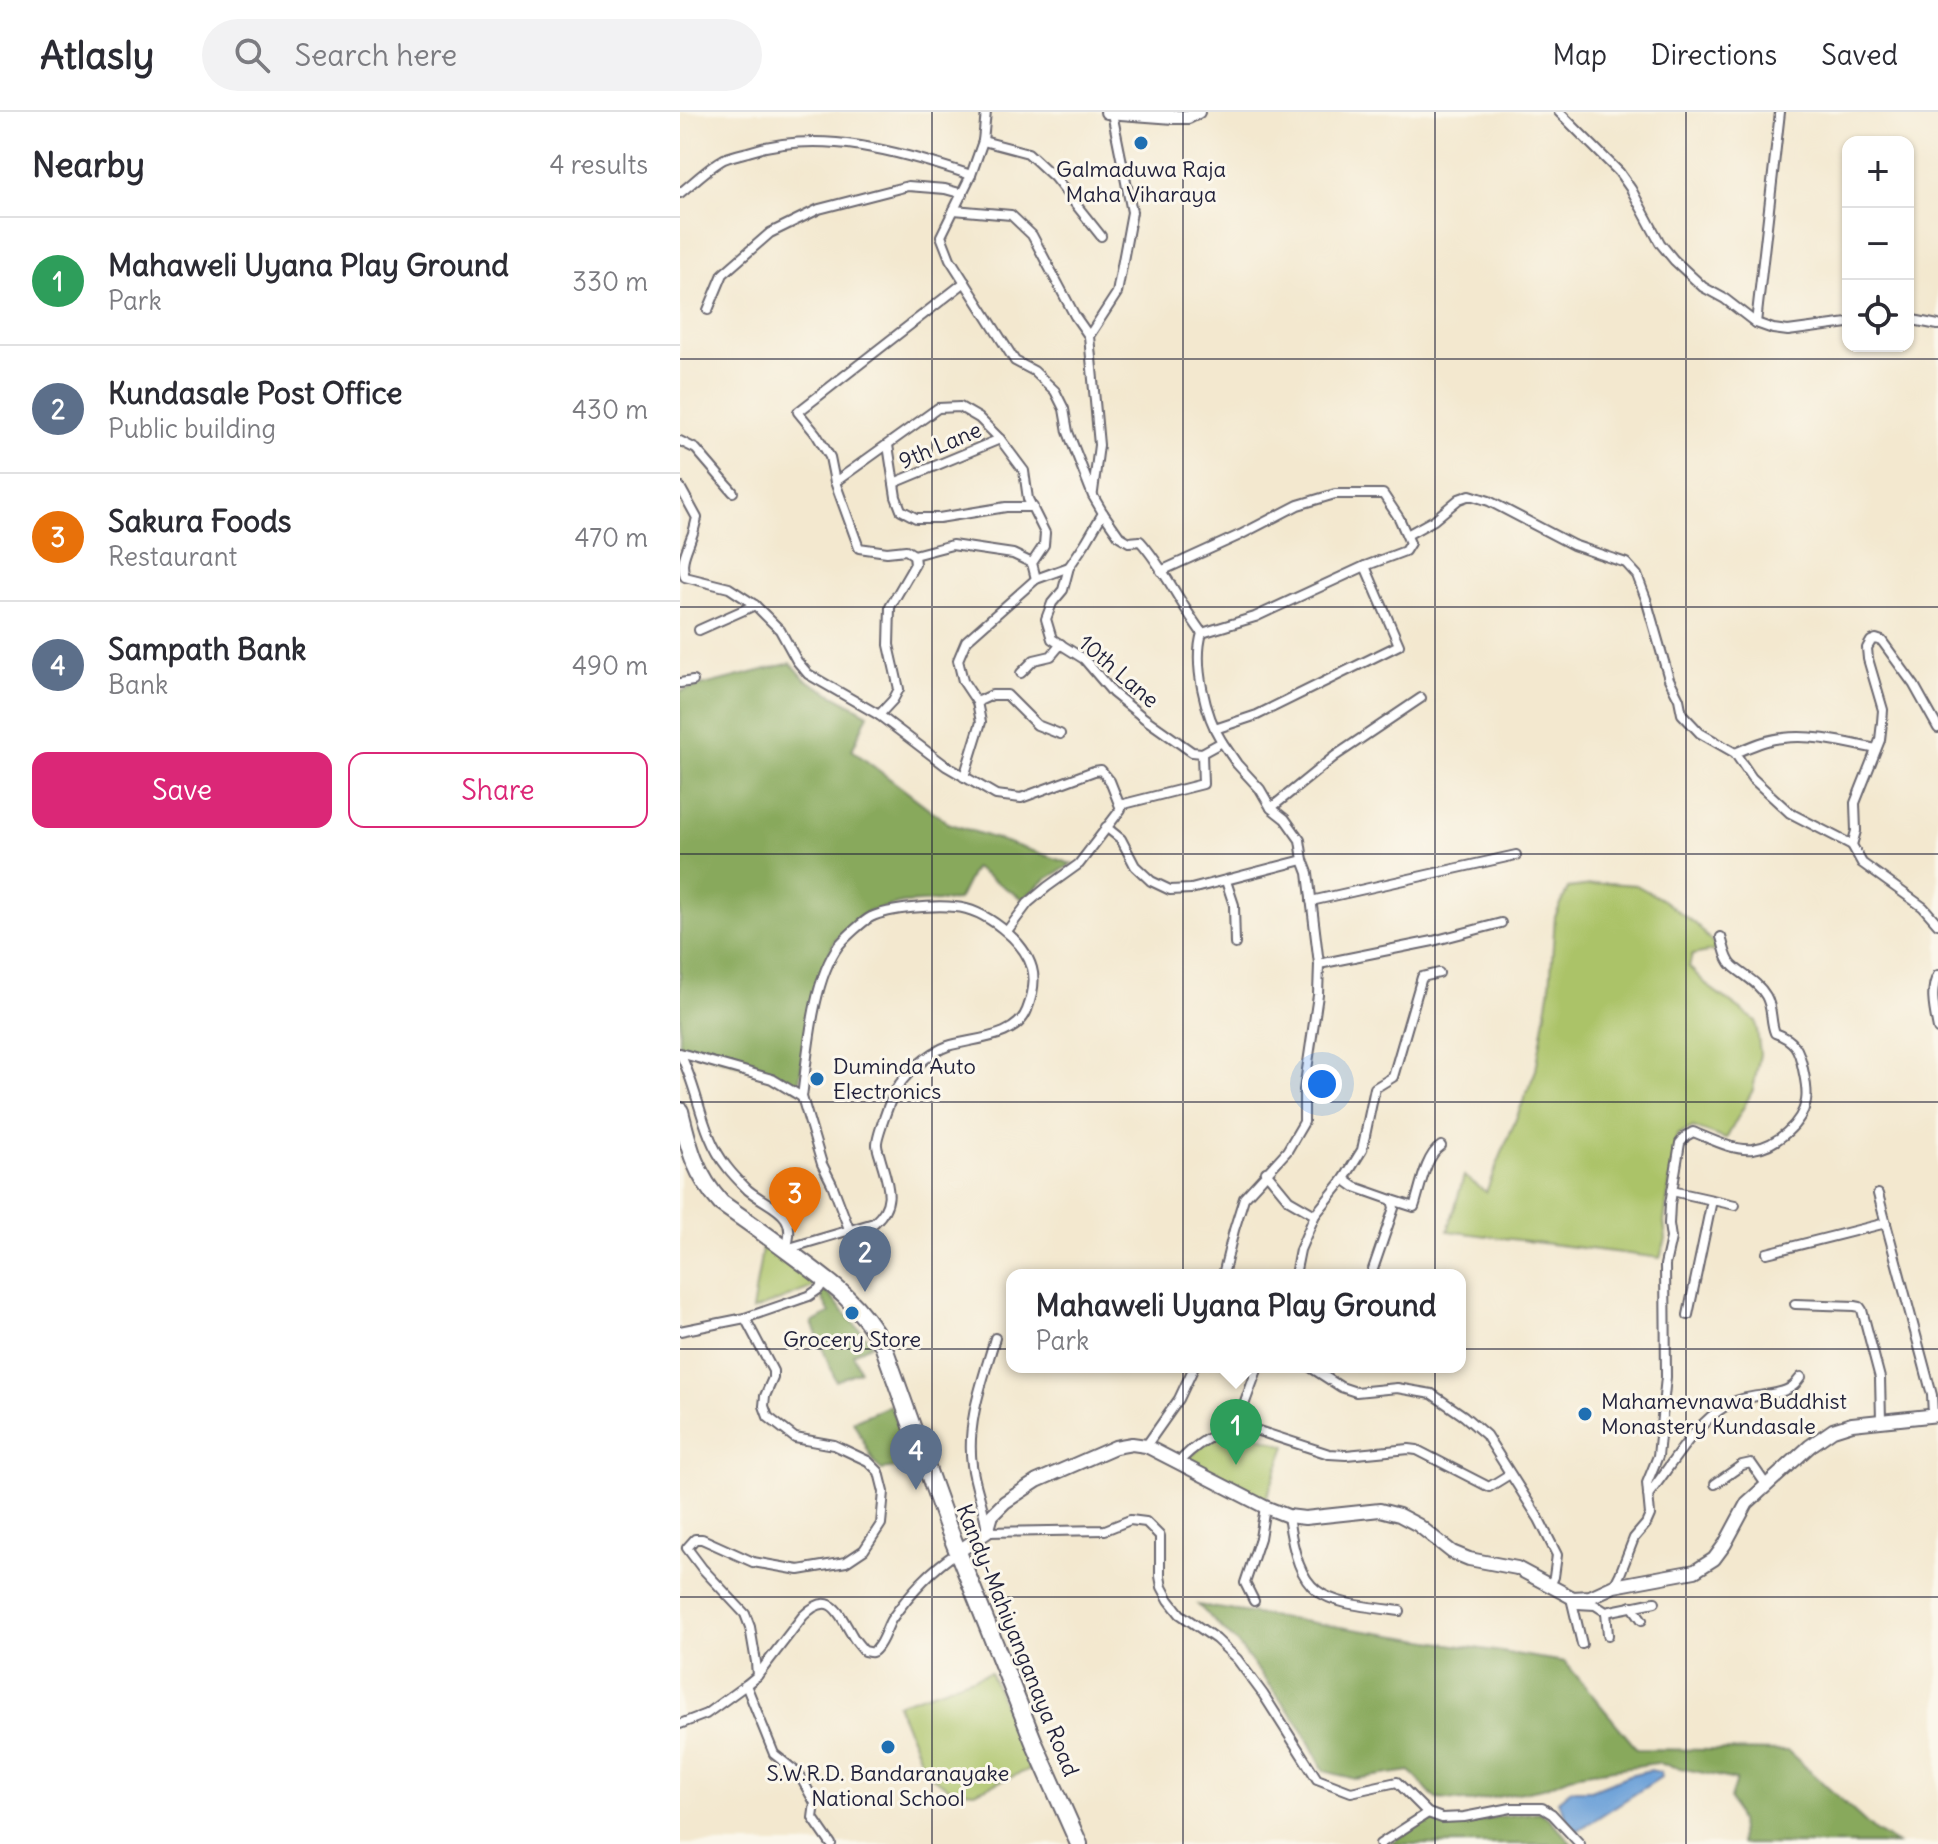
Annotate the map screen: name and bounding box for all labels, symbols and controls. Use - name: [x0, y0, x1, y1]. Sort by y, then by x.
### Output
- search box: [202, 19, 762, 91]
- text: Atlasly: [40, 32, 154, 79]
- icon: search: [230, 33, 274, 77]
- text: Search here: [294, 36, 457, 74]
- text: Map: [1552, 37, 1607, 73]
- text: Directions: [1651, 37, 1777, 73]
- text: Saved: [1821, 37, 1898, 73]
- marker: Galmaduwa Raja Maha Viharaya: [1132, 134, 1150, 152]
- map controls: [1842, 136, 1914, 352]
- button: +: [1842, 136, 1914, 208]
- text: Nearby: [32, 143, 145, 186]
- text: 4 results: [550, 148, 648, 181]
- place label: Galmaduwa Raja Maha Viharaya: [1056, 155, 1226, 208]
- button: −: [1842, 208, 1914, 280]
- text: Mahaweli Uyana Play Ground: [108, 246, 509, 284]
- text: 1: [53, 265, 63, 298]
- text: 330 m: [572, 265, 648, 298]
- button: locate: [1842, 280, 1914, 352]
- text: Park: [108, 284, 162, 317]
- text: Kundasale Post Office: [108, 374, 402, 412]
- text: 2: [51, 393, 65, 426]
- text: 430 m: [572, 393, 648, 426]
- text: Public building: [108, 412, 276, 445]
- street label: 9th Lane: [895, 415, 985, 475]
- text: Sakura Foods: [108, 502, 291, 540]
- text: 3: [51, 521, 65, 554]
- text: 470 m: [574, 521, 648, 554]
- text: Restaurant: [108, 540, 237, 573]
- street label: 10th Lane: [1073, 628, 1165, 714]
- text: Sampath Bank: [108, 630, 306, 668]
- text: 4: [50, 649, 66, 682]
- text: 490 m: [572, 649, 648, 682]
- text: Bank: [108, 668, 168, 701]
- button: Save: [32, 752, 332, 828]
- button: Share: [348, 752, 648, 828]
- place label: Duminda Auto Electronics: [833, 1052, 976, 1105]
- your location: [1302, 1064, 1342, 1104]
- marker: Duminda Auto Electronics: [808, 1070, 826, 1088]
- pin: 3: [769, 1167, 821, 1233]
- pin: 2: [839, 1226, 891, 1292]
- popup: [1006, 1269, 1466, 1373]
- text: Mahaweli Uyana Play Ground: [1036, 1286, 1436, 1324]
- marker: Grocery Store: [843, 1304, 861, 1322]
- text: Park: [1036, 1324, 1089, 1357]
- place label: Grocery Store: [783, 1325, 921, 1353]
- place label: Mahamevnawa Buddhist Monastery Kundasale: [1601, 1387, 1847, 1440]
- pin: 1: [1210, 1399, 1262, 1465]
- marker: Mahamevnawa Buddhist Monastery Kundasale: [1576, 1405, 1594, 1423]
- pin: 4: [890, 1424, 942, 1490]
- street label: Kandy-Mahiyanganaya Road: [951, 1500, 1086, 1780]
- marker: S.W.R.D. Bandaranayake National School: [879, 1738, 897, 1756]
- place label: S.W.R.D. Bandaranayake National School: [767, 1759, 1009, 1812]

